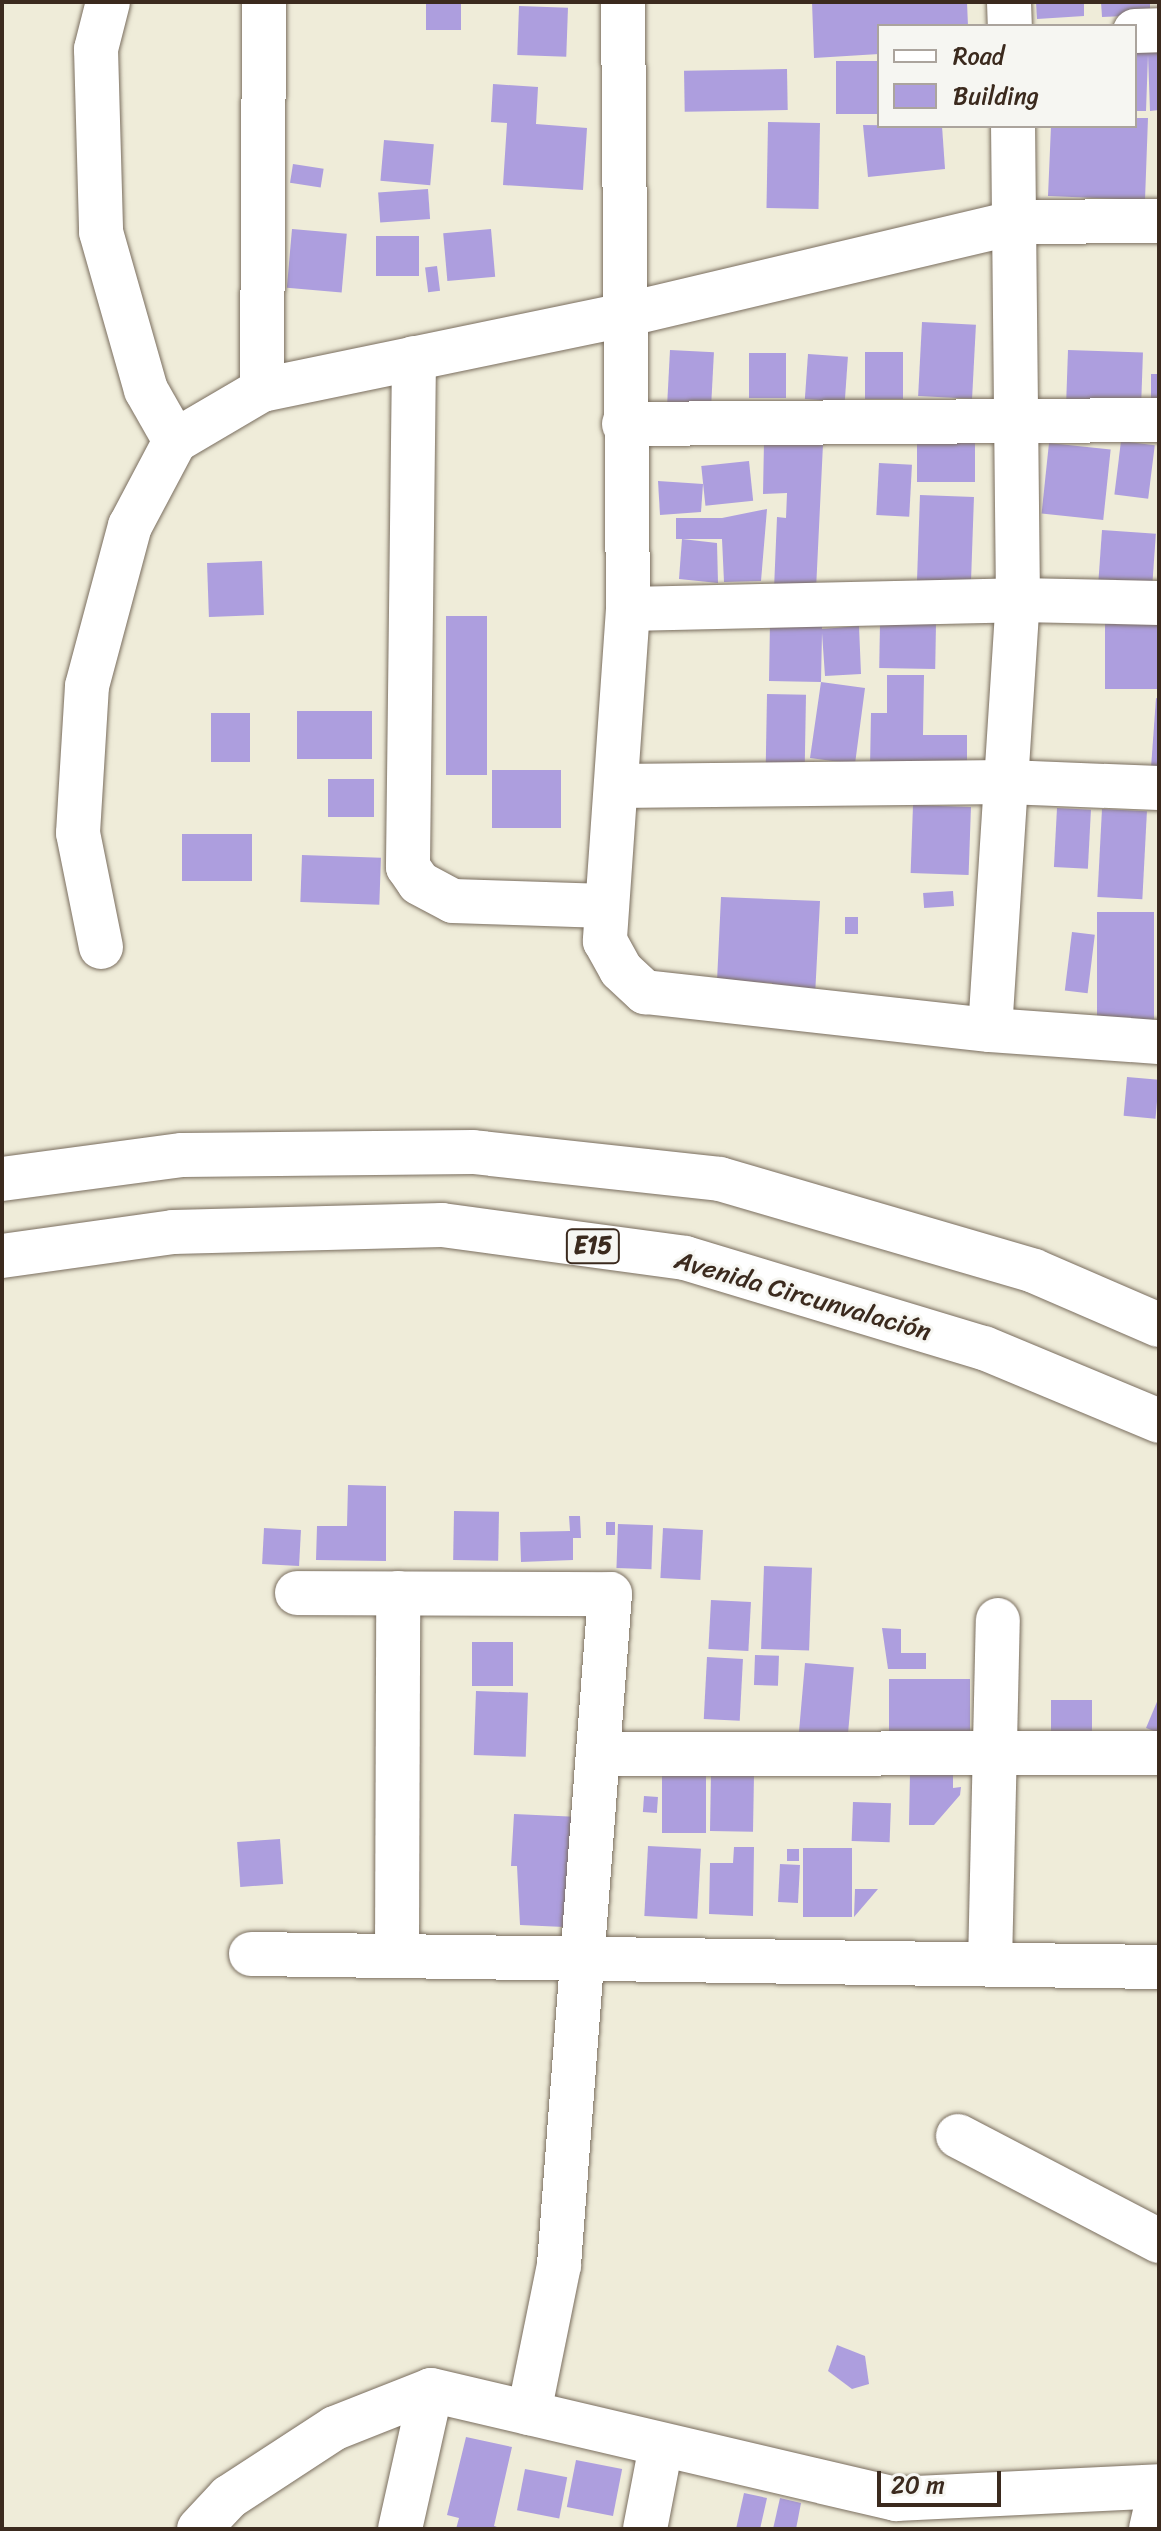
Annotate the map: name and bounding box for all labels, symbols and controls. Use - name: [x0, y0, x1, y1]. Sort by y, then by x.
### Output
- legend: [877, 24, 1137, 128]
- text: Road: [953, 35, 1004, 77]
- text: Building: [953, 75, 1039, 117]
- road number: E15: [565, 1226, 621, 1266]
- street label: Avenida Circunvalación: [671, 1244, 935, 1348]
- scale bar: [881, 2455, 1005, 2505]
- text: 20 m: [891, 2464, 945, 2506]

